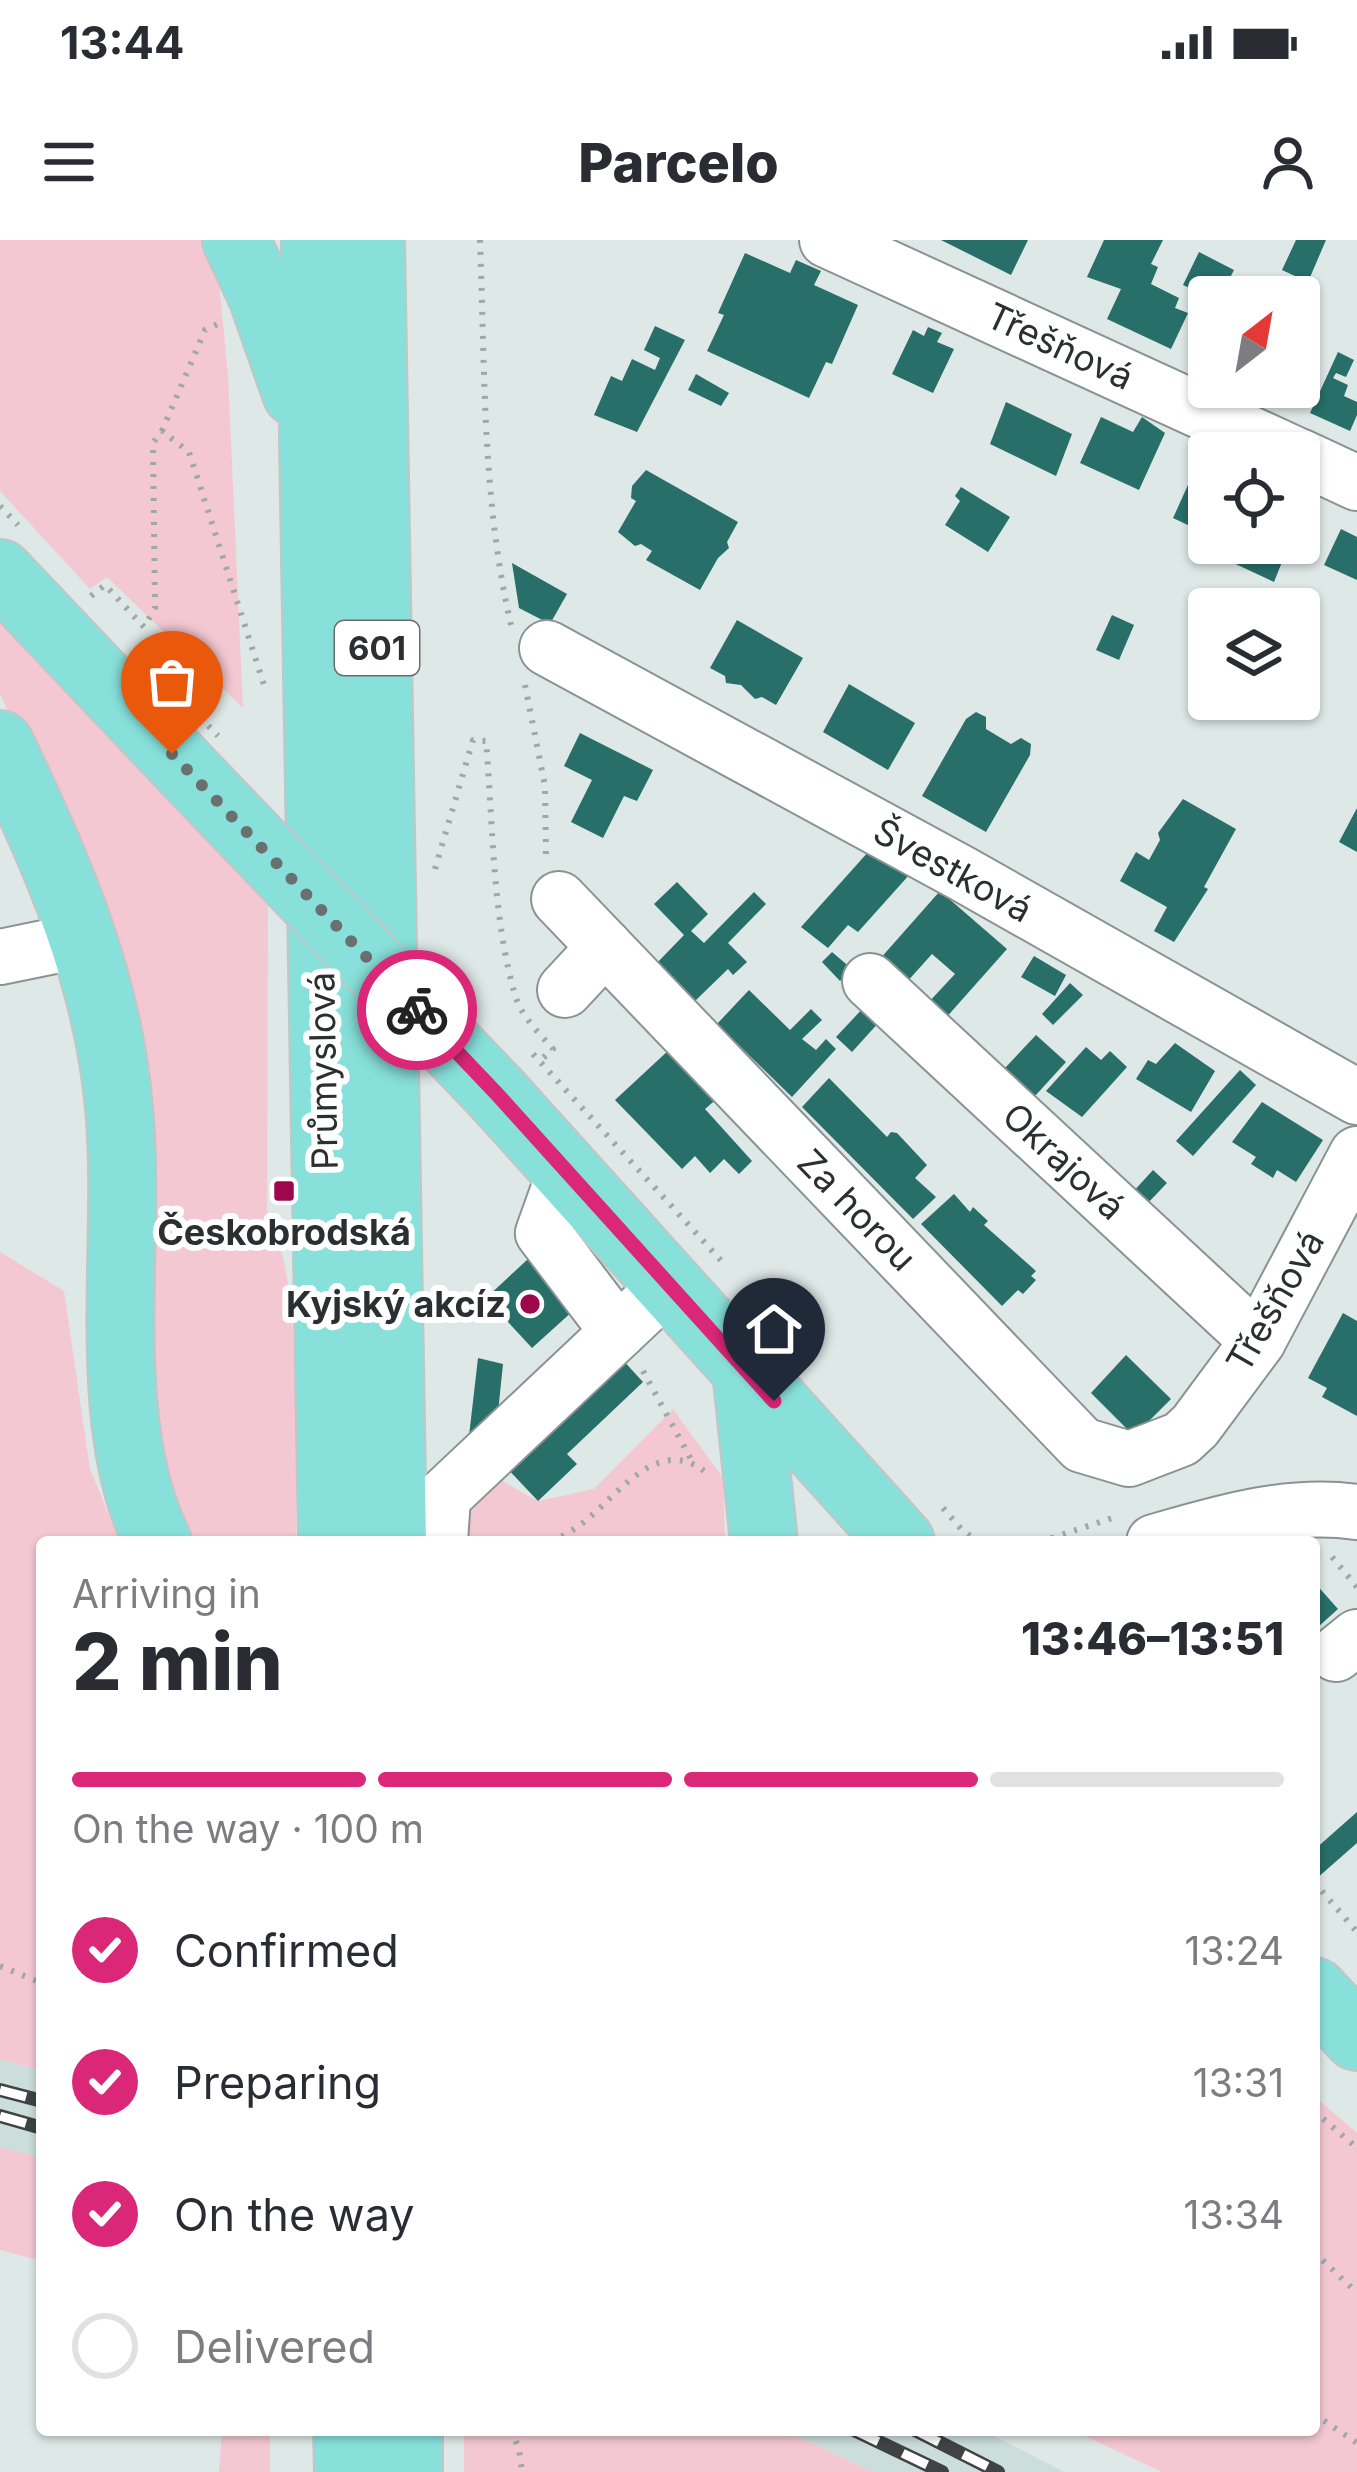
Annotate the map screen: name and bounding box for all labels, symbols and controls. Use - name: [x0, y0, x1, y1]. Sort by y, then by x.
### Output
- text: 13:44: [60, 15, 184, 70]
- icon: menu: [36, 129, 102, 195]
- icon: person: [1255, 129, 1321, 195]
- text: Parcelo: [578, 130, 779, 195]
- north arrow: [1188, 276, 1320, 408]
- map controls: [1188, 276, 1320, 720]
- street label: Třešňová: [980, 293, 1140, 399]
- button: locate: [1188, 432, 1320, 564]
- button: layers: [1188, 588, 1320, 720]
- road number: 601: [335, 621, 419, 675]
- pin: [121, 631, 223, 754]
- icon: bag: [139, 649, 205, 715]
- street label: Švestková: [866, 808, 1040, 932]
- courier: [357, 950, 477, 1070]
- street label: Průmyslová: [299, 972, 347, 1170]
- icon: bike: [384, 977, 450, 1043]
- street label: Okrajová: [994, 1093, 1134, 1229]
- street label: Za horou: [788, 1140, 926, 1280]
- marker: Českobrodská: [271, 1178, 297, 1204]
- place label: Českobrodská: [157, 1210, 411, 1254]
- street label: Třešňová: [1217, 1222, 1333, 1380]
- pin: [723, 1278, 825, 1401]
- place label: Kyjský akcíz: [286, 1282, 506, 1326]
- marker: Kyjský akcíz: [517, 1291, 543, 1317]
- icon: home: [741, 1296, 807, 1362]
- text: Arriving in: [72, 1570, 261, 1617]
- text: 13:46–13:51: [1021, 1611, 1284, 1666]
- text: 2 min: [72, 1614, 283, 1709]
- text: On the way · 100 m: [72, 1805, 424, 1852]
- icon: check: [72, 1917, 138, 1983]
- text: Confirmed: [174, 1923, 399, 1978]
- text: 13:24: [1184, 1927, 1284, 1974]
- icon: check: [72, 2049, 138, 2115]
- text: Preparing: [174, 2055, 381, 2110]
- text: 13:31: [1193, 2059, 1284, 2106]
- icon: check: [72, 2181, 138, 2247]
- text: On the way: [174, 2187, 415, 2242]
- text: 13:34: [1184, 2191, 1284, 2238]
- text: Delivered: [174, 2319, 375, 2374]

